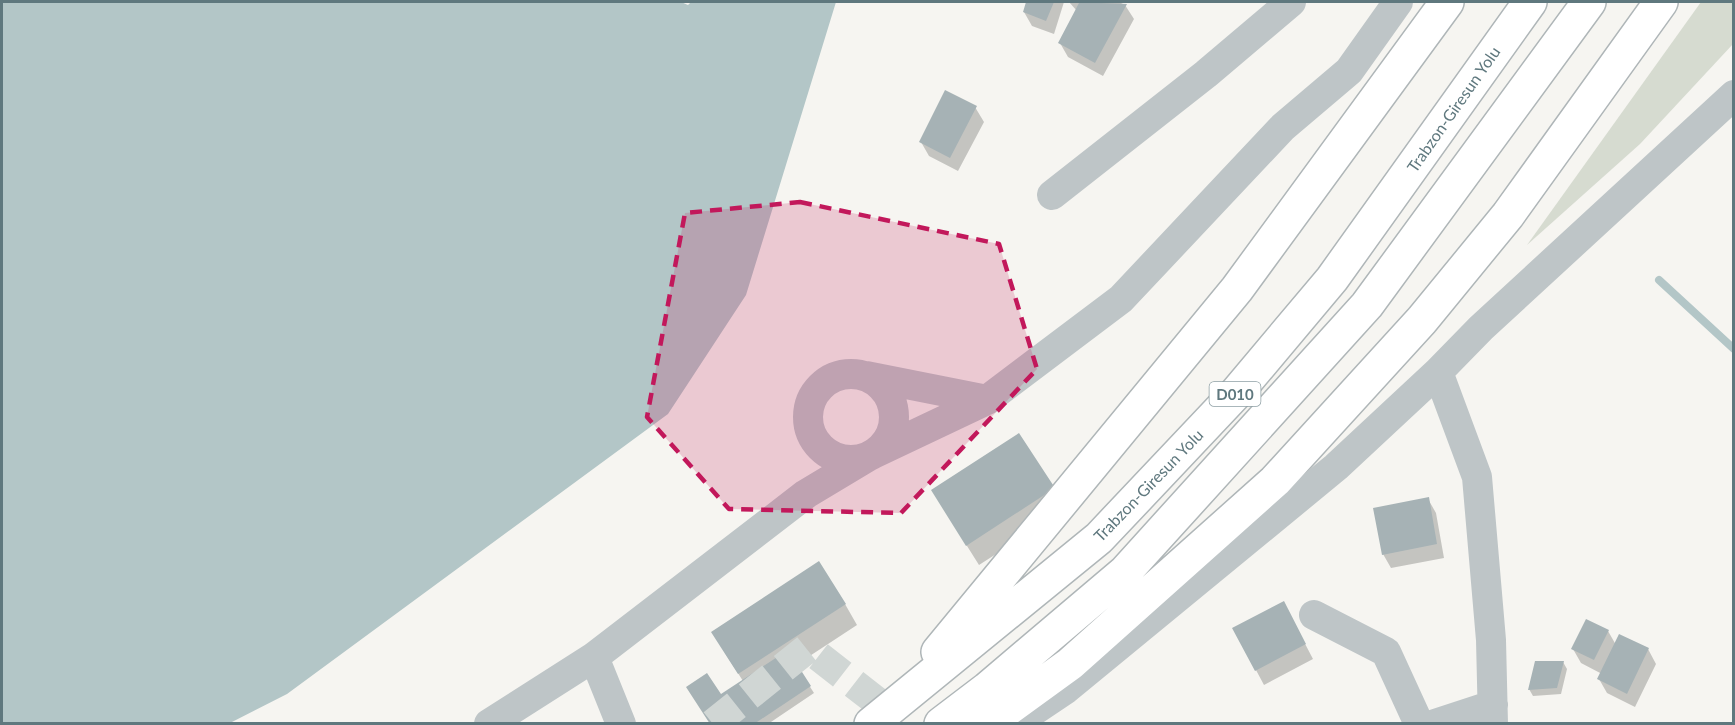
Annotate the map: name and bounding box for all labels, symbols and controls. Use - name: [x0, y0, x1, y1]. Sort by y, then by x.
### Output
- street label: Trabzon-Giresun Yolu: [1403, 43, 1503, 175]
- road number: D010: [1210, 382, 1260, 406]
- street label: Trabzon-Giresun Yolu: [1089, 425, 1207, 545]

